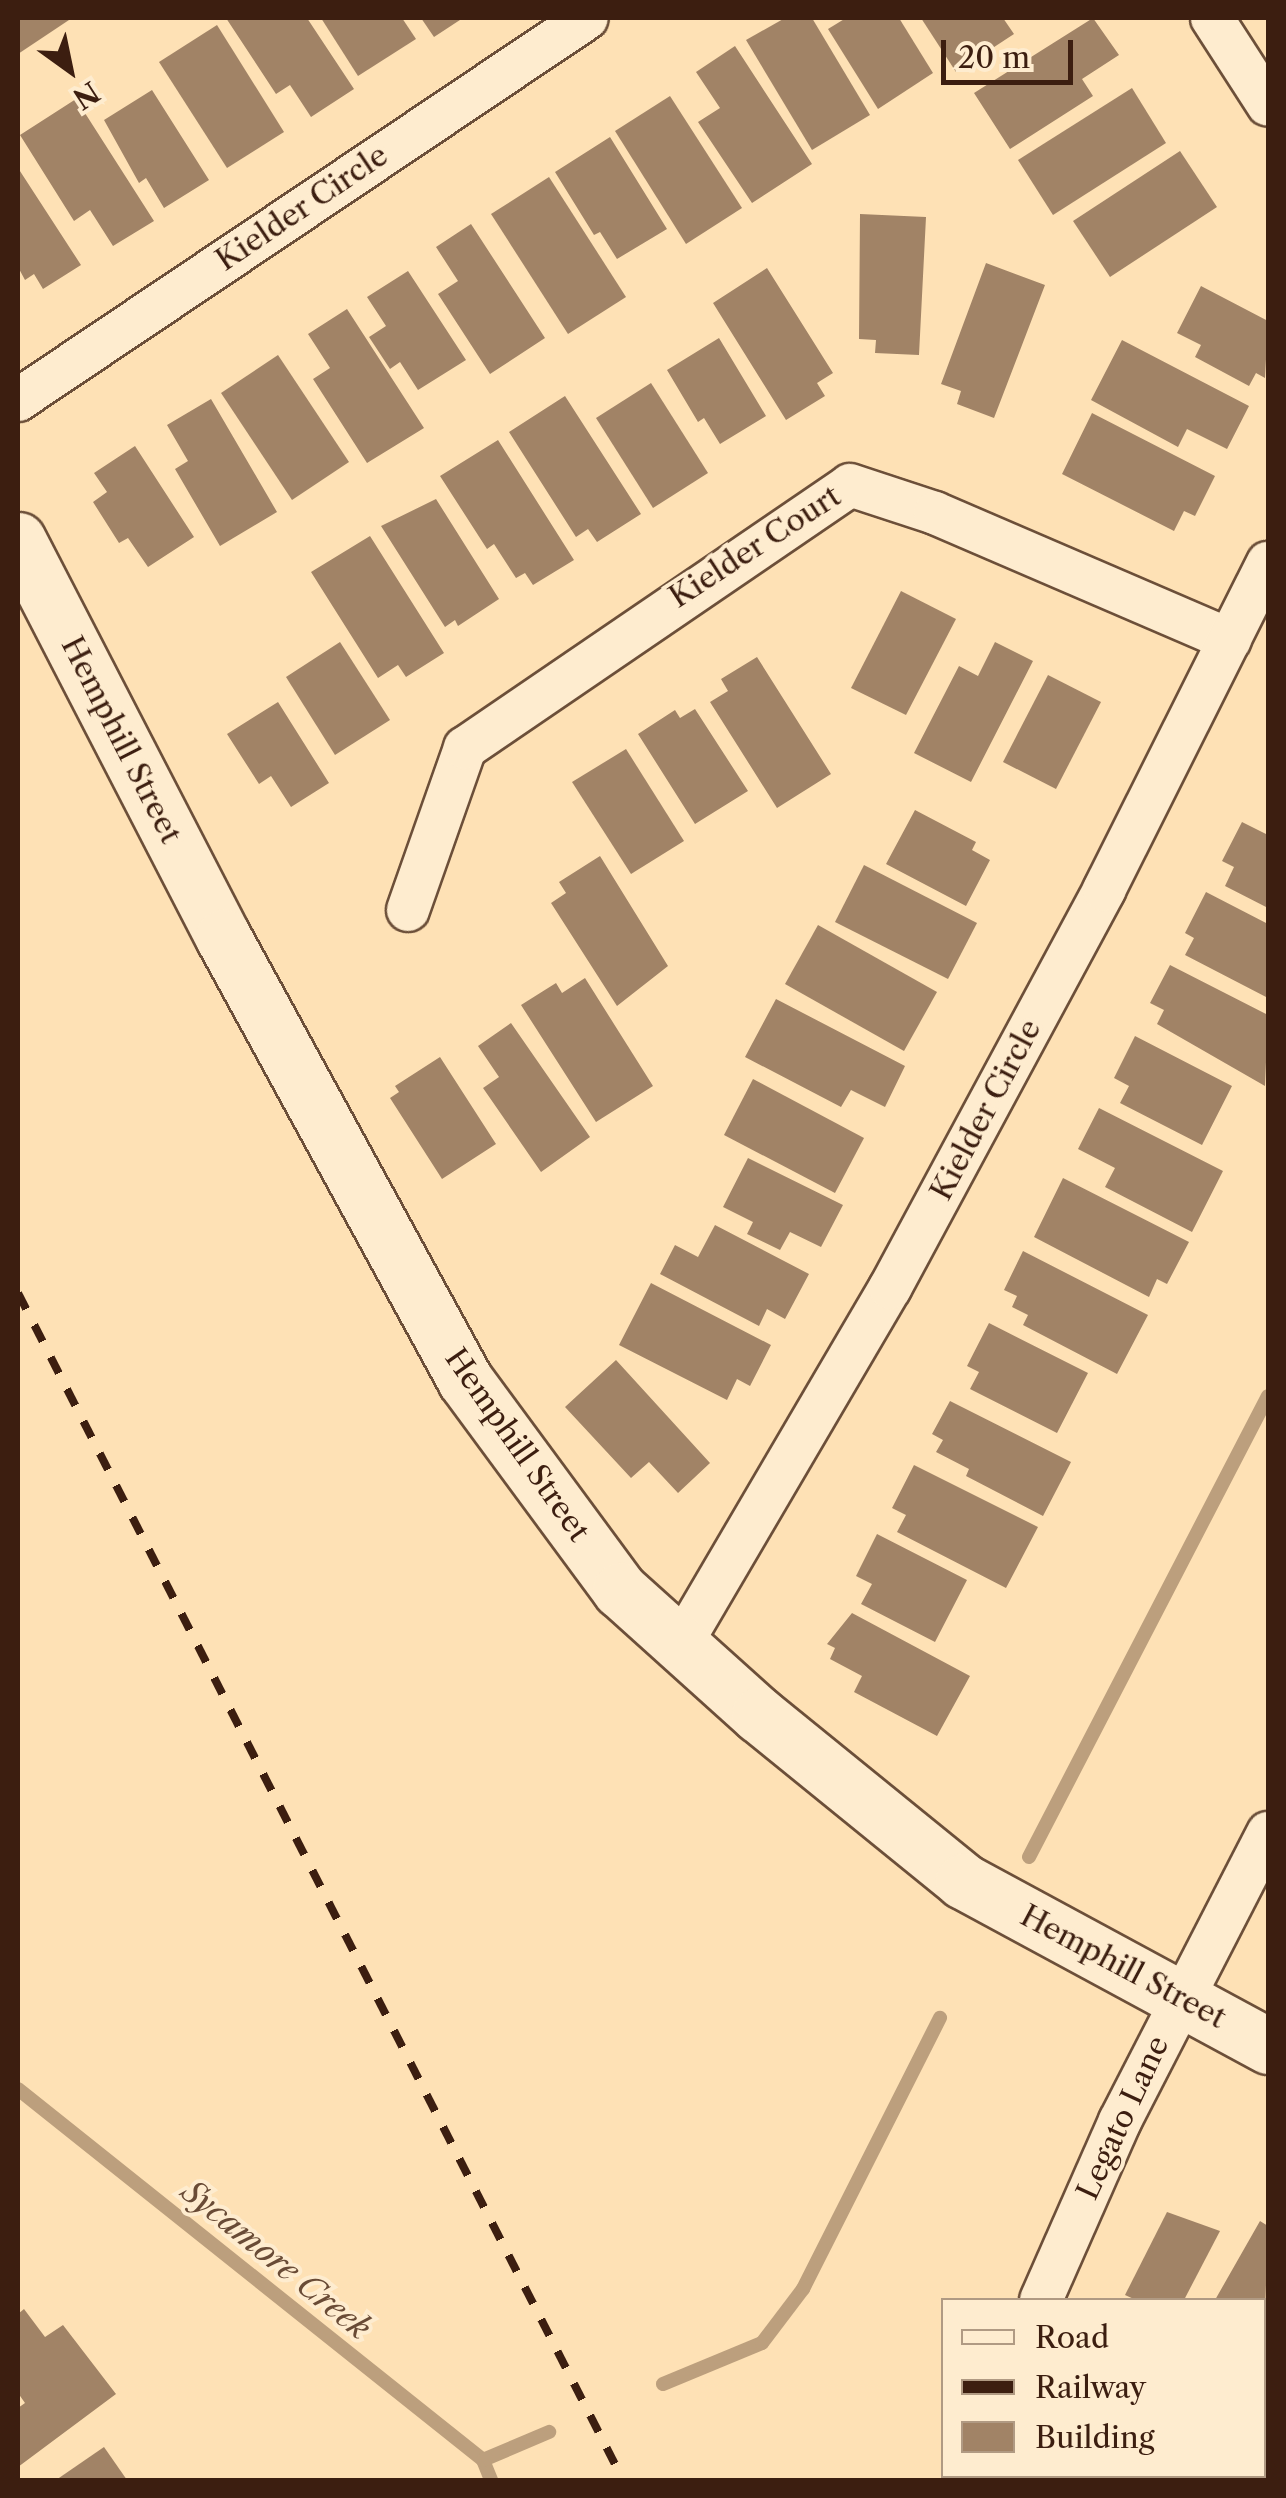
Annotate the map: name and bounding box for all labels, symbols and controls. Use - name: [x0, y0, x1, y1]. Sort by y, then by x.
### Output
- north arrow: [20, 20, 120, 120]
- scale bar: [946, 20, 1078, 82]
- text: 20 m: [958, 39, 1030, 76]
- text: N: [67, 74, 106, 116]
- street label: Kielder Circle: [209, 137, 395, 279]
- street label: Kielder Court: [663, 478, 847, 616]
- street label: Hemphill Street: [53, 631, 189, 849]
- street label: Kielder Circle: [923, 1013, 1049, 1207]
- street label: Hemphill Street: [437, 1342, 597, 1548]
- street label: Hemphill Street: [1014, 1898, 1232, 2036]
- street label: Legato Lane: [1069, 2031, 1177, 2205]
- water label: Sycamore Creek: [174, 2172, 378, 2348]
- legend: [941, 2298, 1266, 2478]
- text: Road: [1035, 2319, 1109, 2356]
- text: Railway: [1035, 2369, 1146, 2406]
- text: Building: [1035, 2419, 1155, 2456]

